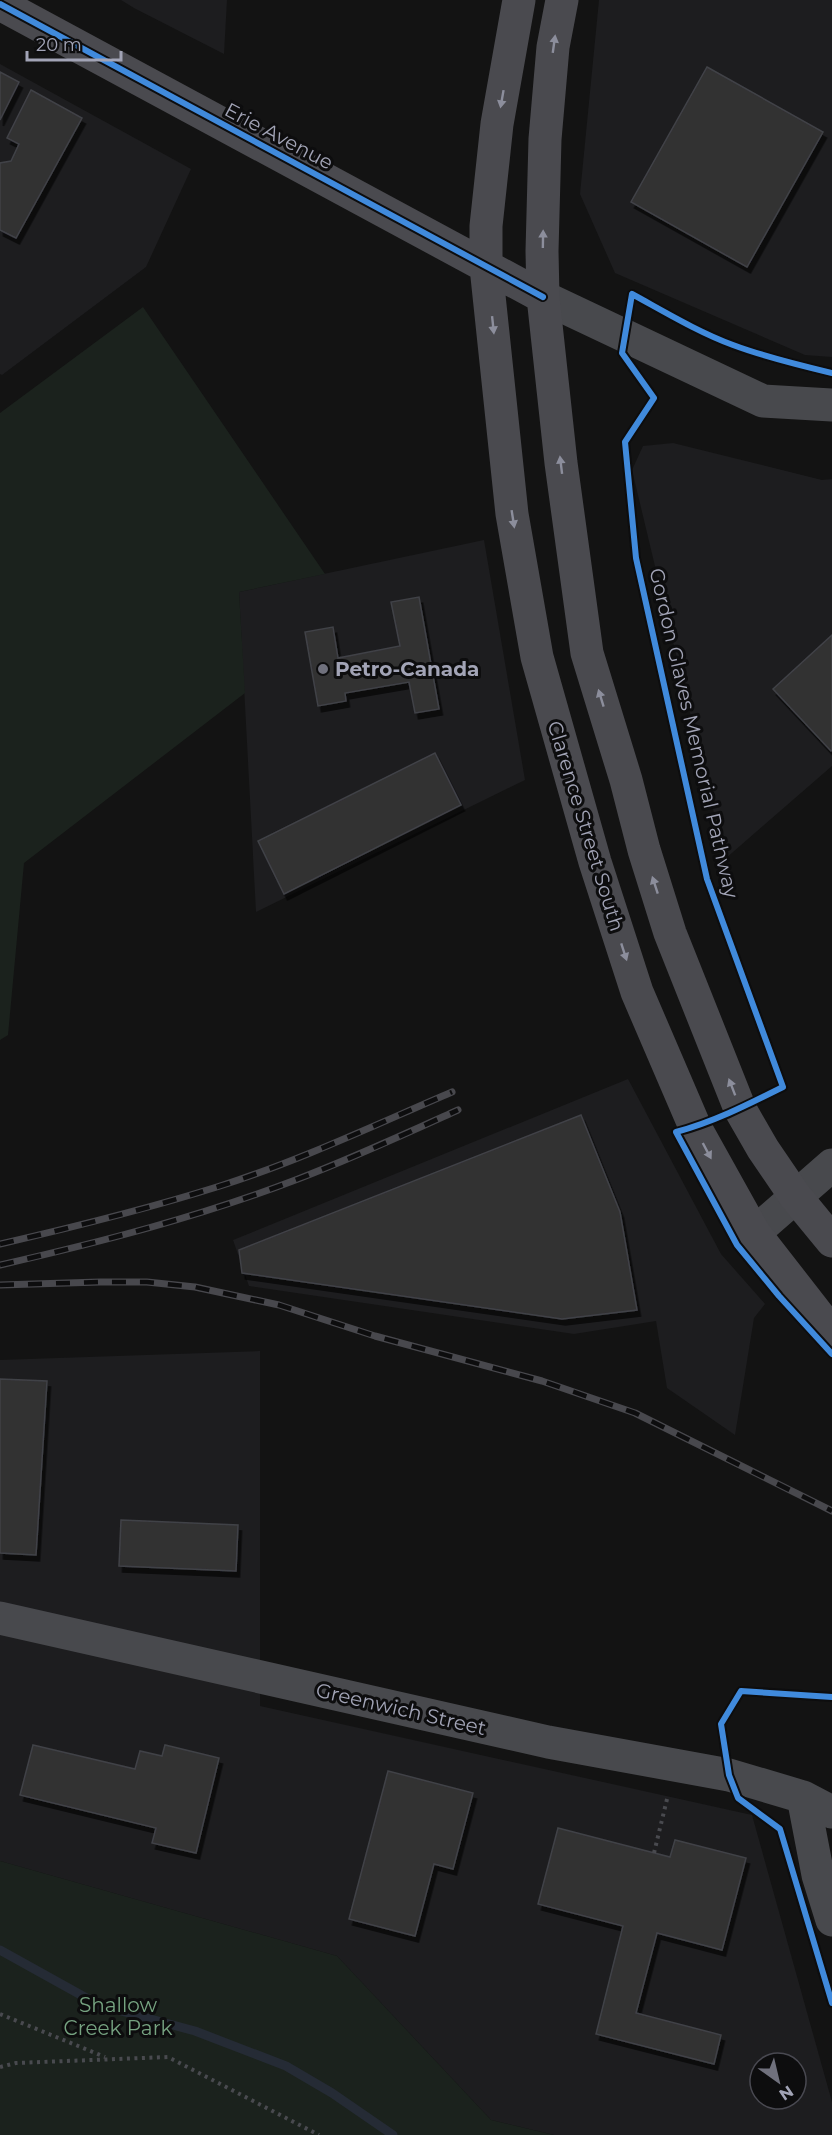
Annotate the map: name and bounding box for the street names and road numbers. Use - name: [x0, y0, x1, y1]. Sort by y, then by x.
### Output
- street label: Erie Avenue: [221, 97, 337, 175]
- street label: Gordon Glaves Memorial Pathway: [644, 566, 744, 901]
- street label: Clarence Street South: [543, 718, 629, 934]
- street label: Greenwich Street: [314, 1678, 488, 1740]

